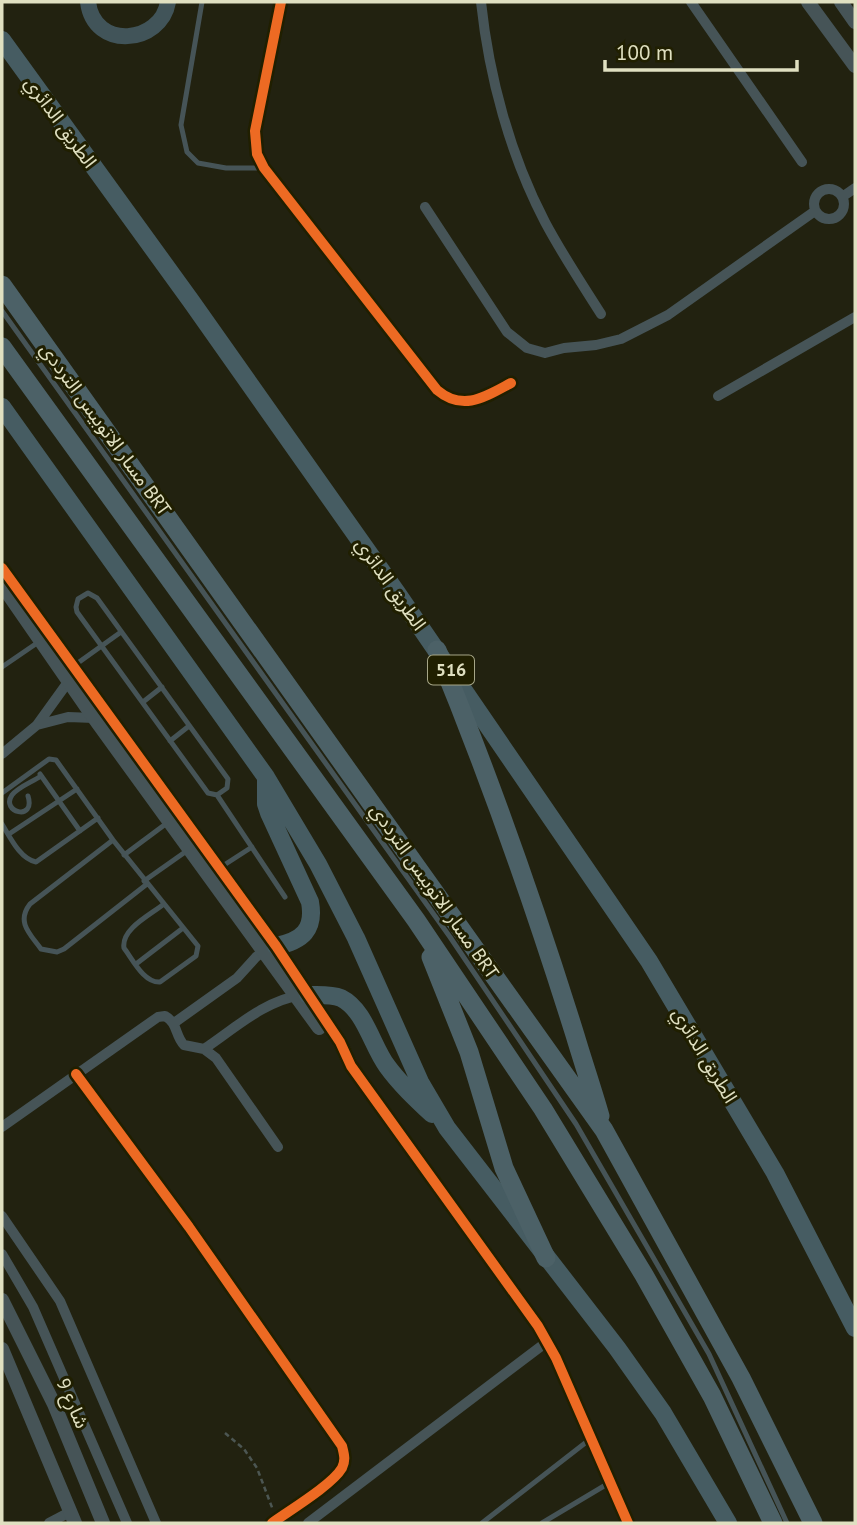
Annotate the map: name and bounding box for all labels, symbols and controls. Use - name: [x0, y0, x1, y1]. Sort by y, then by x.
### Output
- scale bar: [605, 28, 798, 72]
- text: 100 m: [616, 39, 673, 66]
- street label: الطريق الدائري: [17, 72, 102, 174]
- street label: مسار الاتوبيس الترددي BRT: [32, 338, 177, 523]
- street label: الطريق الدائري: [348, 533, 432, 637]
- road number: 516: [428, 656, 474, 684]
- street label: مسار الاتوبيس الترددي BRT: [363, 799, 505, 985]
- street label: الطريق الدائري: [664, 1003, 743, 1109]
- street label: شارع 9: [50, 1374, 95, 1433]

